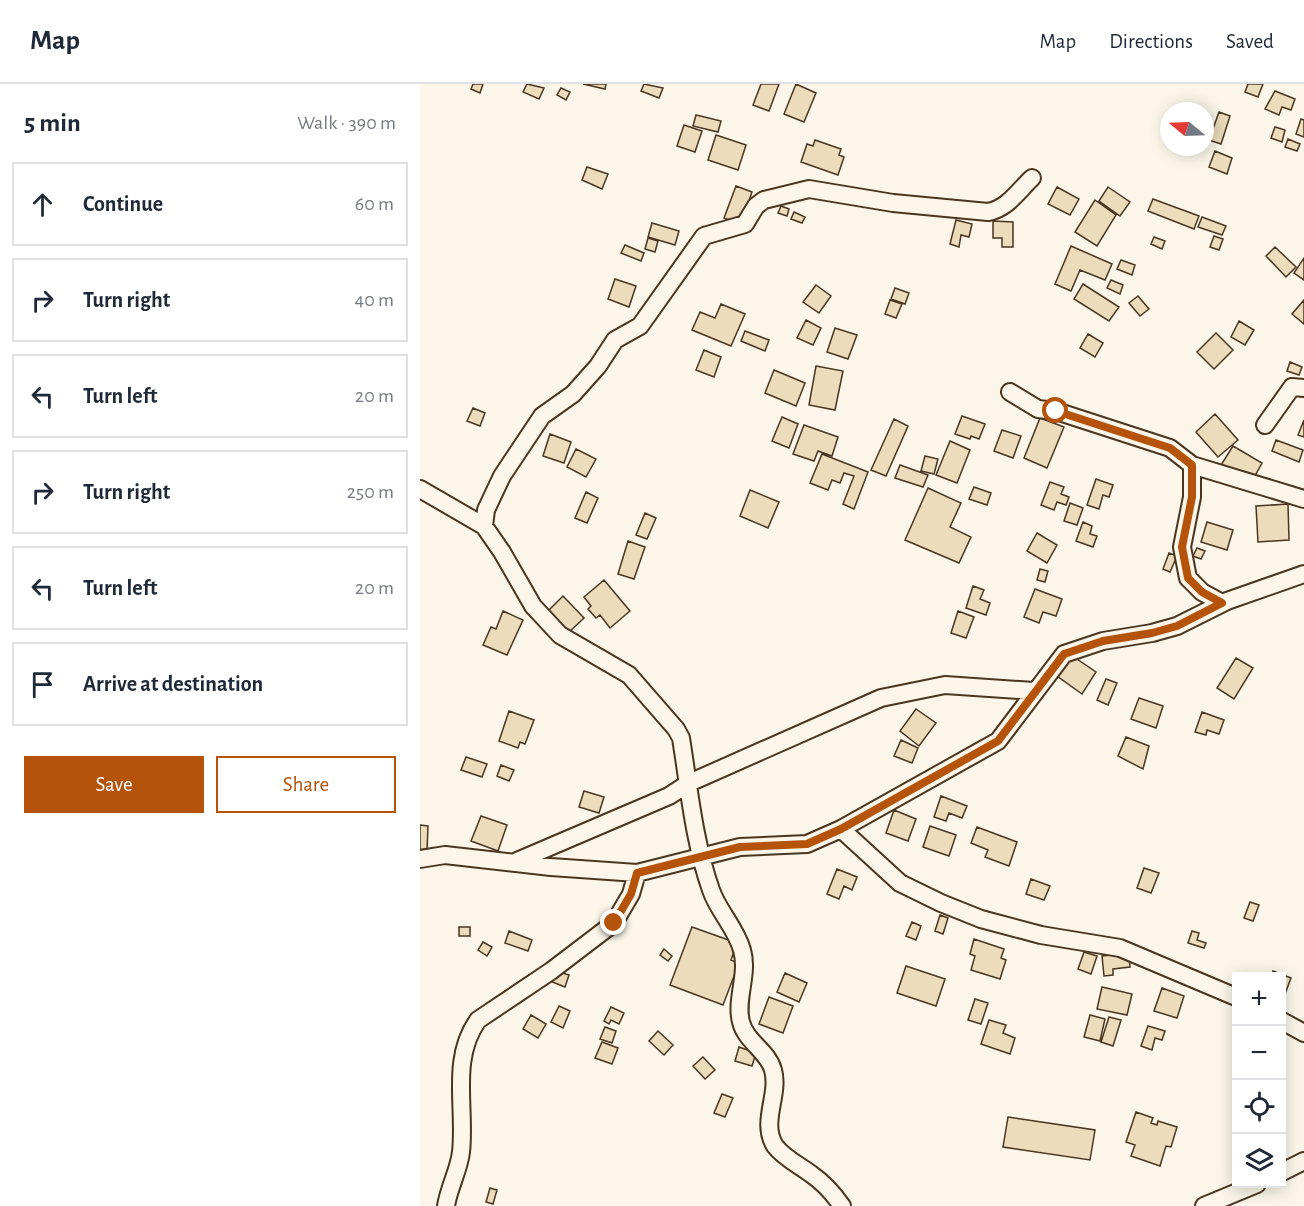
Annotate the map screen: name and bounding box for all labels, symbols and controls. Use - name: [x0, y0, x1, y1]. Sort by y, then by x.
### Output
- text: Map: [30, 27, 80, 55]
- text: Map: [1040, 31, 1076, 52]
- text: Directions: [1109, 31, 1193, 52]
- text: Saved: [1226, 31, 1274, 52]
- north arrow: [1160, 102, 1214, 156]
- text: 5 min: [24, 110, 81, 136]
- text: Walk · 390 m: [297, 113, 396, 133]
- icon: ahead: [26, 188, 59, 221]
- text: Continue: [83, 193, 163, 215]
- text: 60 m: [355, 194, 394, 214]
- icon: right: [26, 284, 59, 317]
- text: Turn right: [83, 289, 170, 311]
- text: 40 m: [355, 290, 394, 310]
- icon: left: [26, 380, 59, 413]
- text: Turn left: [83, 385, 157, 407]
- text: 20 m: [355, 386, 394, 406]
- route start: [1042, 397, 1068, 423]
- icon: right: [26, 476, 59, 509]
- text: Turn right: [83, 481, 170, 503]
- text: 250 m: [347, 482, 394, 502]
- icon: left: [26, 572, 59, 605]
- text: Turn left: [83, 577, 157, 599]
- text: 20 m: [355, 578, 394, 598]
- icon: arrive: [26, 668, 59, 701]
- text: Arrive at destination: [83, 673, 263, 695]
- button: Save: [24, 756, 204, 813]
- button: Share: [216, 756, 396, 813]
- route end: [600, 909, 626, 935]
- map controls: [1232, 972, 1286, 1188]
- button: +: [1232, 972, 1286, 1026]
- button: −: [1232, 1026, 1286, 1080]
- button: locate: [1232, 1080, 1286, 1134]
- button: layers: [1232, 1134, 1286, 1188]

